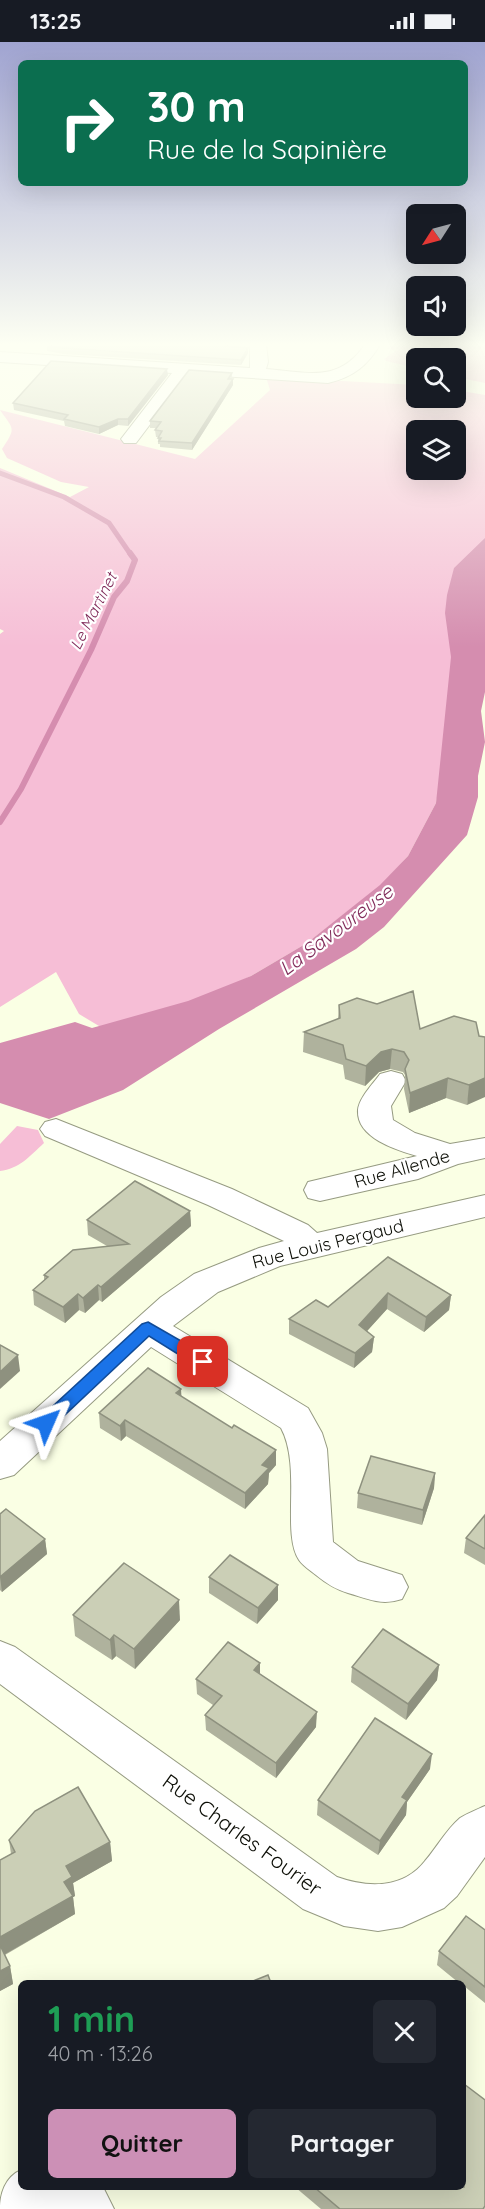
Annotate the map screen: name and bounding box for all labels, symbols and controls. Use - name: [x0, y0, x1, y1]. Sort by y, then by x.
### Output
- text: 13:25: [30, 7, 82, 35]
- text: 30 m: [147, 80, 246, 133]
- icon: right: [48, 84, 126, 162]
- text: Rue de la Sapinière: [147, 132, 387, 166]
- north arrow: [406, 204, 466, 264]
- map controls: [406, 204, 466, 480]
- button: sound: [406, 276, 466, 336]
- button: search: [406, 348, 466, 408]
- button: layers: [406, 420, 466, 480]
- water label: Le Martinet: [65, 568, 122, 653]
- water label: La Savoureuse: [274, 878, 398, 980]
- street label: Rue Allende: [351, 1144, 452, 1193]
- street label: Rue Louis Pergaud: [250, 1214, 406, 1273]
- pin: [177, 1336, 228, 1387]
- icon: arrive: [186, 1345, 219, 1378]
- position arrow: [14, 1391, 78, 1455]
- street label: Rue Charles Fourier: [158, 1768, 327, 1901]
- text: 1 min: [48, 1996, 135, 2041]
- button: close: [373, 2000, 436, 2063]
- text: 40 m · 13:26: [48, 2041, 152, 2066]
- button: Quitter: [48, 2109, 236, 2178]
- button: Partager: [248, 2109, 436, 2178]

